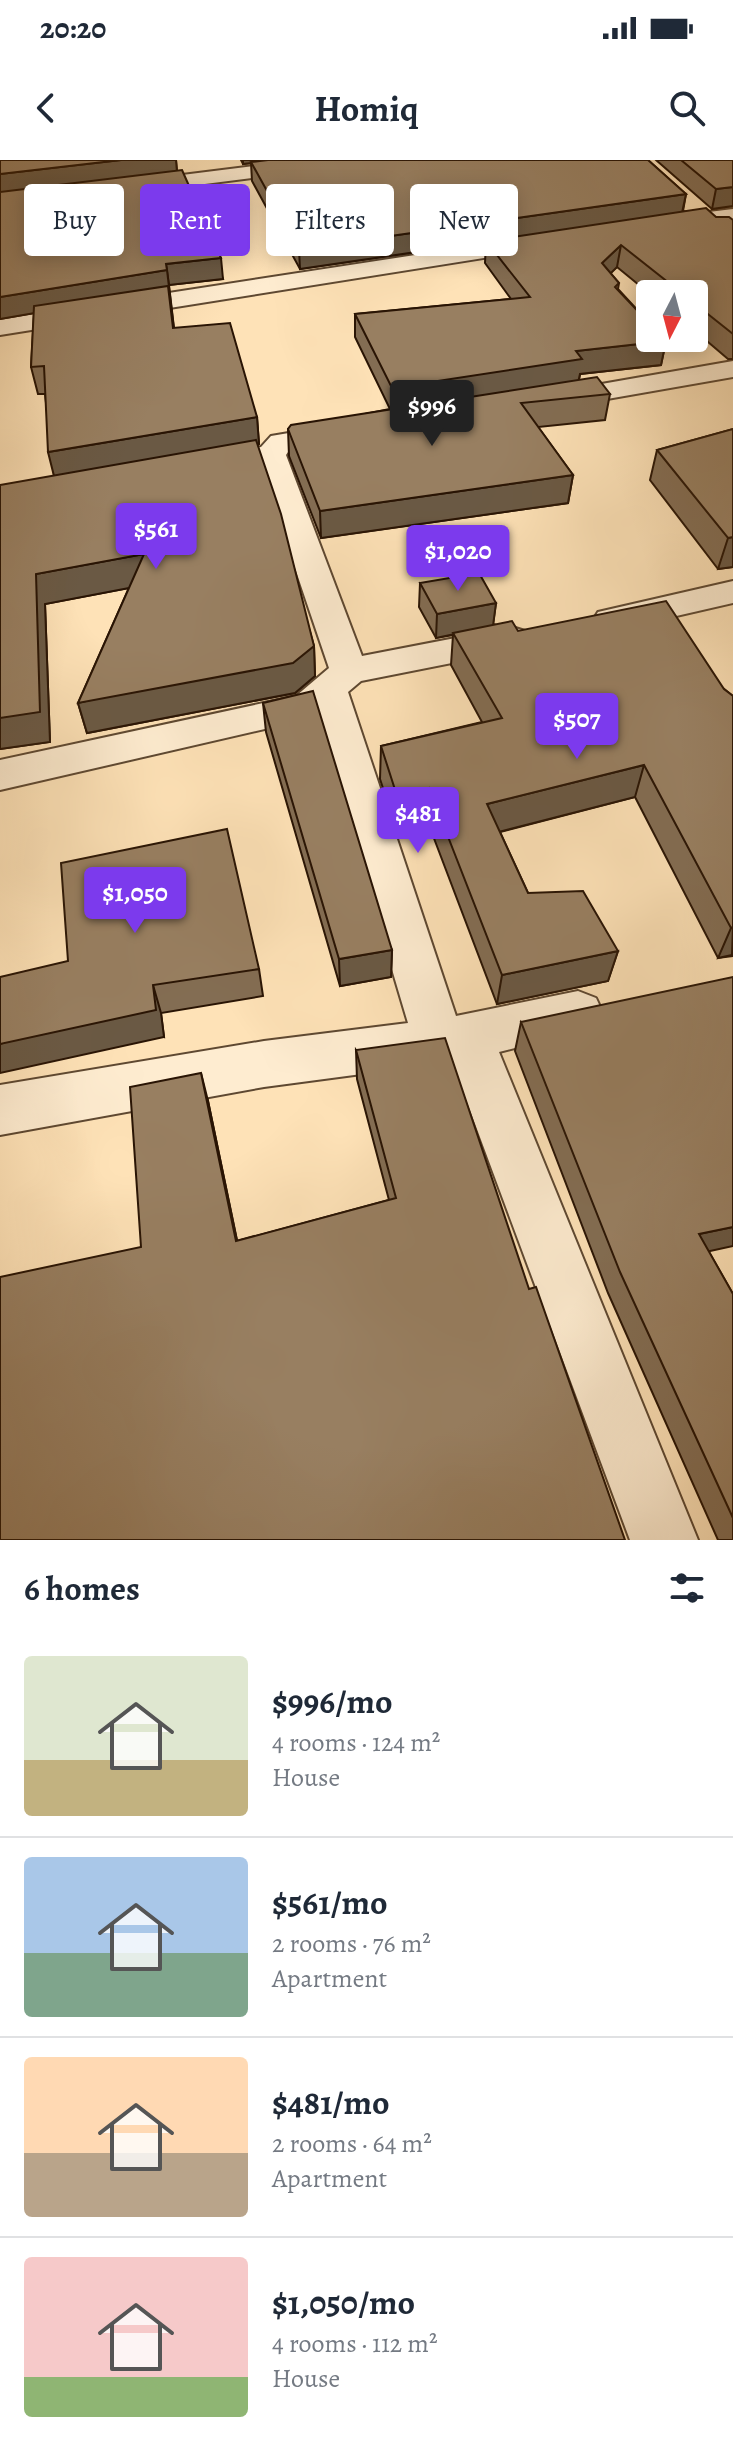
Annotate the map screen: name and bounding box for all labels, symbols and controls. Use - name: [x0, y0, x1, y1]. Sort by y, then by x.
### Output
- text: 20:20: [40, 8, 106, 48]
- text: Homiq: [314, 84, 419, 133]
- icon: back: [24, 86, 68, 130]
- icon: search: [665, 86, 709, 130]
- chip: Buy: [24, 184, 124, 256]
- chip: Rent: [140, 184, 250, 256]
- chip: Filters: [266, 184, 394, 256]
- chip: New: [410, 184, 518, 256]
- north arrow: [636, 280, 708, 352]
- map controls: [636, 280, 708, 352]
- pin: $996: [385, 380, 479, 448]
- text: $996: [408, 388, 456, 423]
- pin: $561: [109, 503, 203, 571]
- text: $561: [134, 511, 178, 546]
- pin: $1,020: [393, 525, 523, 593]
- text: $1,020: [424, 533, 492, 568]
- pin: $507: [530, 693, 624, 761]
- text: $507: [553, 701, 601, 736]
- pin: $481: [371, 787, 465, 855]
- text: $481: [395, 795, 441, 830]
- pin: $1,050: [70, 867, 200, 935]
- text: $1,050: [102, 875, 168, 910]
- text: 6 homes: [24, 1565, 140, 1612]
- icon: filters: [665, 1566, 709, 1610]
- text: $996/mo: [272, 1678, 392, 1725]
- icon: home: [88, 1688, 184, 1784]
- text: 4 rooms · 124 m²: [272, 1725, 440, 1760]
- text: House: [272, 1760, 340, 1795]
- text: $561/mo: [272, 1879, 388, 1926]
- icon: home: [88, 1889, 184, 1985]
- text: 2 rooms · 76 m²: [272, 1926, 431, 1961]
- text: Apartment: [272, 1961, 387, 1996]
- text: $481/mo: [272, 2079, 390, 2126]
- icon: home: [88, 2089, 184, 2185]
- text: 2 rooms · 64 m²: [272, 2126, 432, 2161]
- text: Apartment: [272, 2161, 387, 2196]
- text: $1,050/mo: [272, 2279, 415, 2326]
- icon: home: [88, 2289, 184, 2385]
- text: 4 rooms · 112 m²: [272, 2326, 438, 2361]
- text: House: [272, 2361, 340, 2396]

